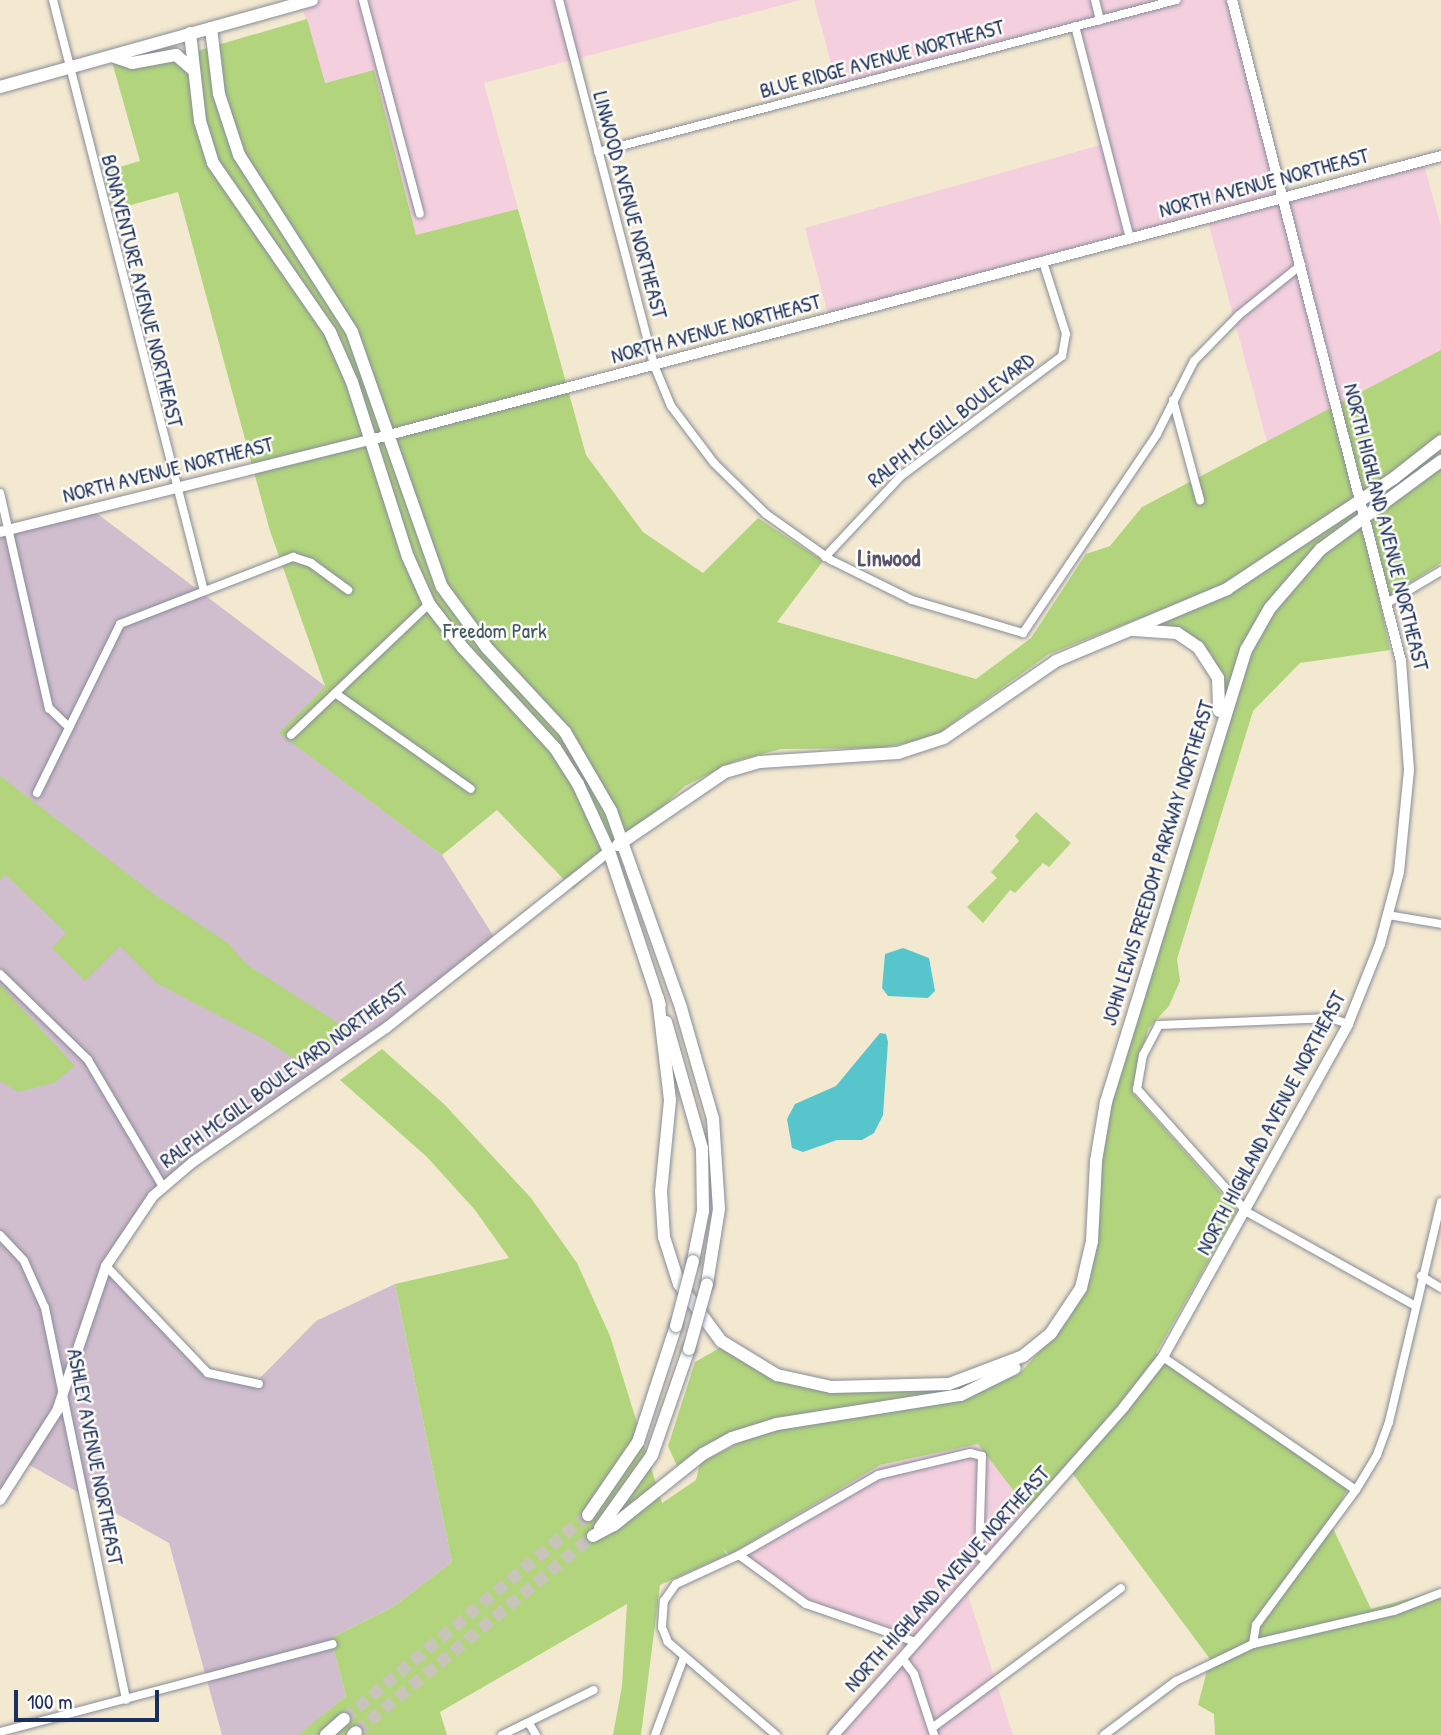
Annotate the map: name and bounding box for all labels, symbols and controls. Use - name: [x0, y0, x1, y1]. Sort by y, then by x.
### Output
- street label: BLUE RIDGE AVENUE NORTHEAST: [757, 14, 1007, 104]
- street label: LINWOOD AVENUE NORTHEAST: [588, 89, 672, 321]
- street label: NORTH AVENUE NORTHEAST: [1156, 143, 1372, 223]
- street label: BONAVENTURE AVENUE NORTHEAST: [96, 152, 188, 430]
- street label: NORTH AVENUE NORTHEAST: [608, 289, 824, 369]
- street label: RALPH MCGILL BOULEVARD: [863, 347, 1039, 493]
- street label: NORTH HIGHLAND AVENUE NORTHEAST: [1338, 381, 1434, 673]
- street label: NORTH AVENUE NORTHEAST: [60, 432, 276, 508]
- district label: Linwood: [858, 544, 920, 572]
- park label: Freedom Park: [443, 618, 547, 644]
- street label: JOHN LEWIS FREEDOM PARKWAY NORTHEAST: [1096, 697, 1220, 1029]
- street label: RALPH MCGILL BOULEVARD NORTHEAST: [155, 977, 413, 1173]
- street label: NORTH HIGHLAND AVENUE NORTHEAST: [1191, 987, 1351, 1259]
- street label: ASHLEY AVENUE NORTHEAST: [62, 1347, 128, 1567]
- street label: NORTH HIGHLAND AVENUE NORTHEAST: [839, 1461, 1055, 1697]
- scale bar: [18, 1676, 163, 1720]
- text: 100 m: [27, 1687, 73, 1716]

